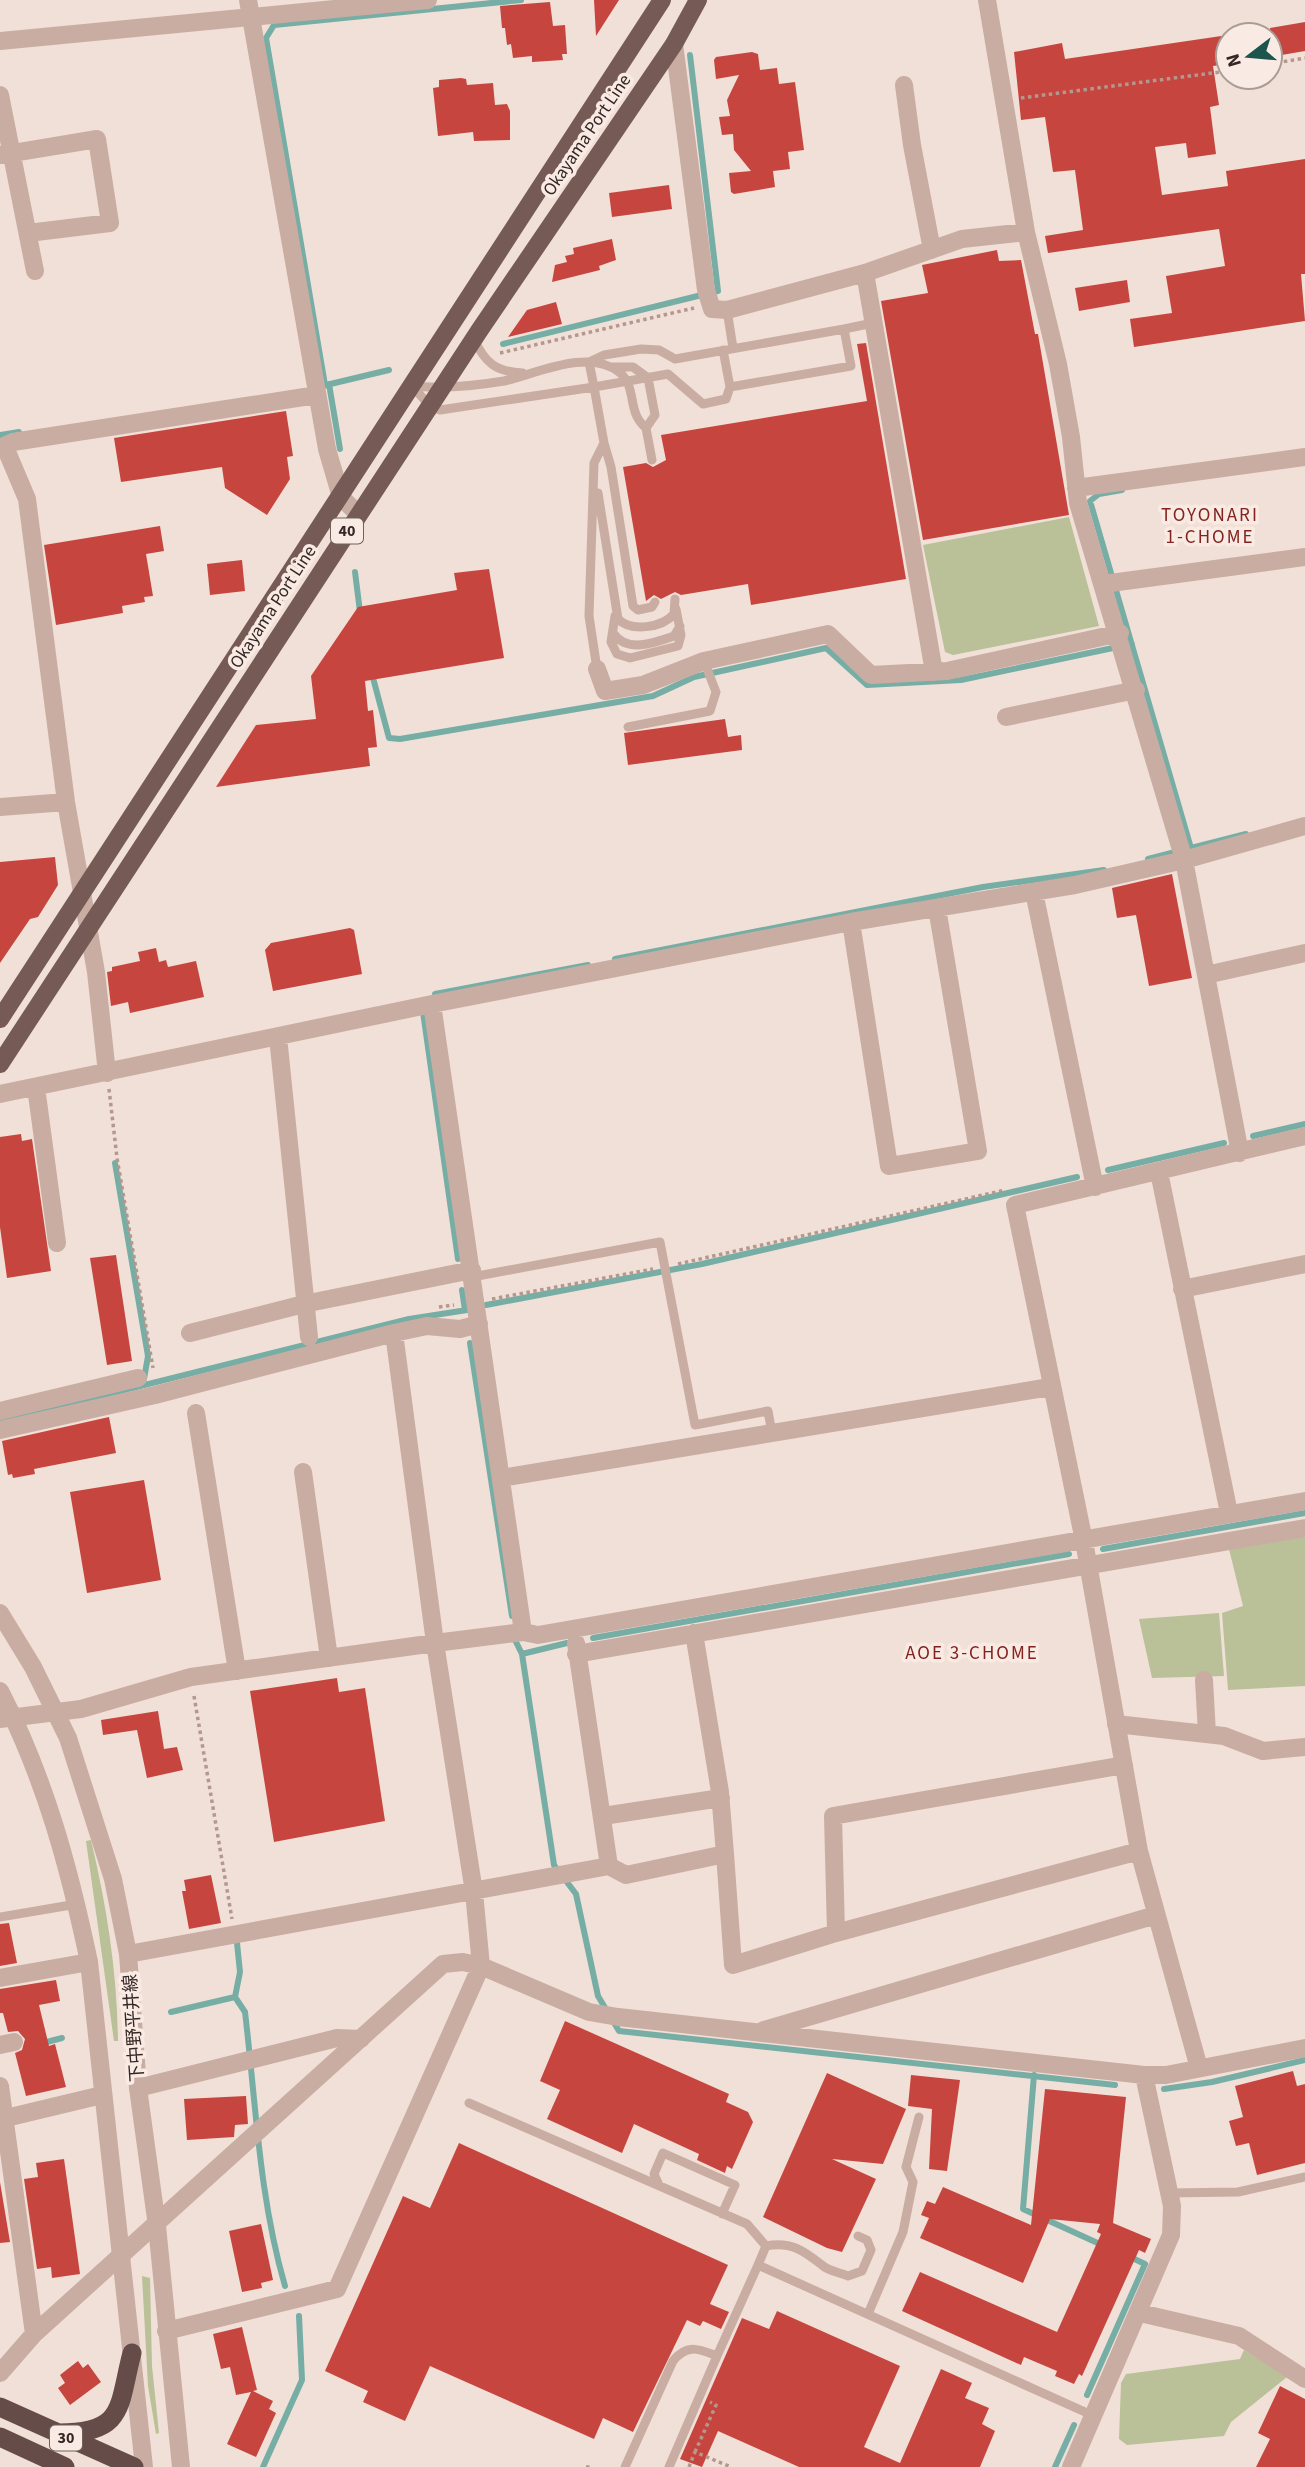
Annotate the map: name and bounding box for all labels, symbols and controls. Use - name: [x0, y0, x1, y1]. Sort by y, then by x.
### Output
- north arrow: [1214, 21, 1284, 91]
- text: N: [1219, 50, 1249, 70]
- street label: Okayama Port Line: [537, 69, 637, 201]
- district label: TOYONARI 1-CHOME: [1161, 502, 1259, 551]
- road number: 40: [331, 518, 363, 544]
- street label: Okayama Port Line: [224, 541, 322, 673]
- district label: AOE 3-CHOME: [905, 1640, 1039, 1667]
- street label: 下中野平井線: [118, 1973, 150, 2083]
- road number: 30: [50, 2426, 82, 2450]

